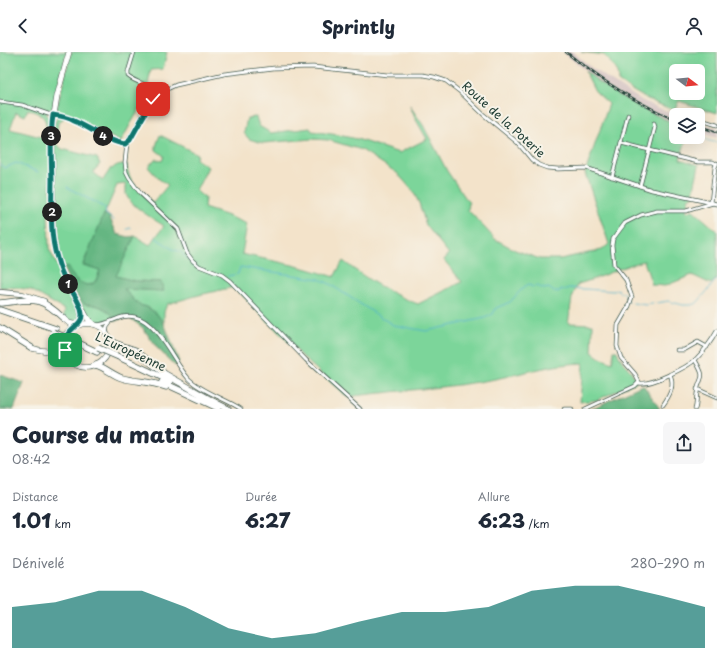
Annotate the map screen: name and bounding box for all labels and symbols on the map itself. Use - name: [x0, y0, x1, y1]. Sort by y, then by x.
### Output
- north arrow: [669, 64, 705, 100]
- street label: Route de la Poterie: [458, 77, 550, 161]
- pin: [136, 82, 170, 116]
- pin: 3: [41, 126, 61, 146]
- pin: 4: [93, 126, 113, 146]
- pin: 2: [42, 202, 62, 222]
- pin: 1: [58, 274, 78, 294]
- street label: L'Européenne: [93, 327, 170, 375]
- pin: [48, 333, 82, 367]

